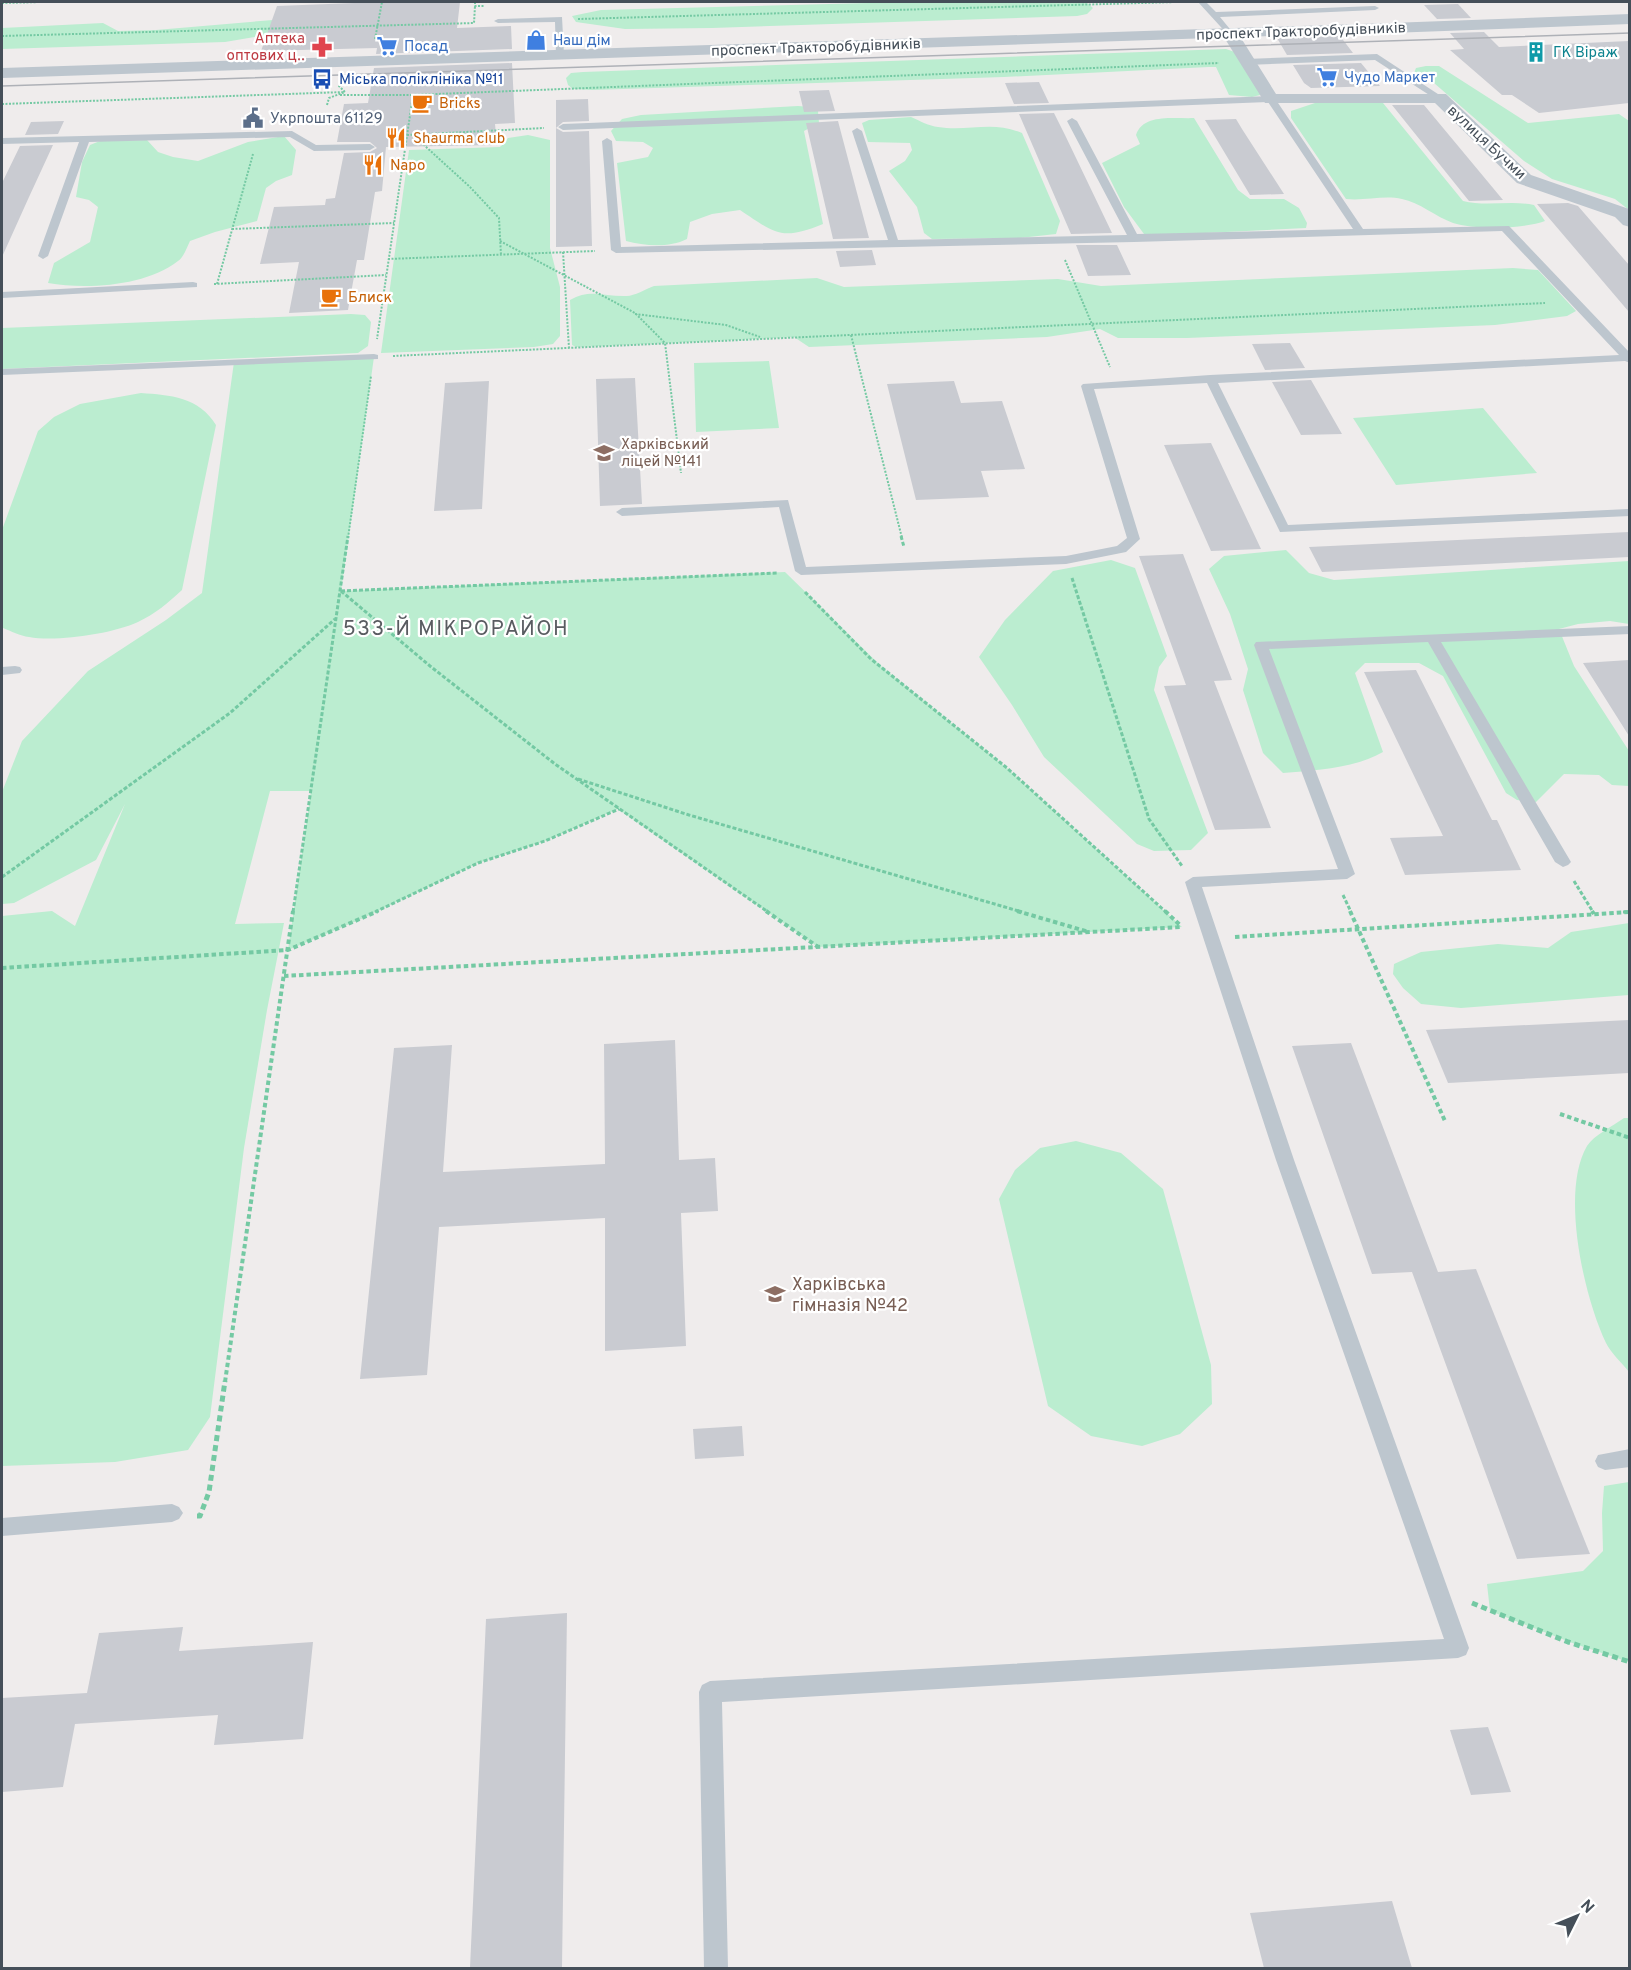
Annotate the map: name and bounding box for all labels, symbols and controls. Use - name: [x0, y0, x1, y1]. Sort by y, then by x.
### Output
- street label: проспект Тракторобудівників: [1196, 19, 1406, 46]
- shop icon: Наш дім: [524, 28, 548, 52]
- place label: Аптека оптових ц‥: [226, 30, 305, 66]
- place label: Наш дім: [553, 32, 611, 51]
- supermarket icon: Посад: [375, 34, 399, 58]
- pharmacy icon: Аптека оптових ц‥: [310, 35, 334, 59]
- street label: проспект Тракторобудівників: [711, 35, 921, 62]
- place label: Посад: [404, 38, 449, 57]
- building icon: ГК Віраж: [1524, 40, 1548, 64]
- place label: ГК Віраж: [1553, 44, 1618, 63]
- supermarket icon: Чудо Маркет: [1315, 65, 1339, 89]
- bus stop icon: Міська поліклініка №11: [310, 67, 334, 91]
- place label: Чудо Маркет: [1344, 69, 1436, 88]
- place label: Міська поліклініка №11: [339, 71, 504, 90]
- cafe icon: Bricks: [410, 91, 434, 115]
- place label: Bricks: [439, 95, 481, 114]
- street label: вулиця Бучми: [1443, 102, 1529, 184]
- public building icon: Укрпошта 61129: [241, 106, 265, 130]
- place label: Укрпошта 61129: [270, 110, 383, 129]
- restaurant icon: Shaurma club: [384, 126, 408, 150]
- place label: Shaurma club: [413, 130, 505, 149]
- restaurant icon: Napo: [361, 153, 385, 177]
- place label: Napo: [390, 157, 425, 176]
- cafe icon: Блиск: [319, 285, 343, 309]
- place label: Блиск: [348, 289, 392, 308]
- place label: Харківський ліцей №141: [621, 436, 709, 472]
- school or university icon: Харківський ліцей №141: [592, 441, 616, 465]
- district label: 533-Й МІКРОРАЙОН: [343, 615, 569, 643]
- place label: Харківська гімназія №42: [792, 1274, 908, 1318]
- school or university icon: Харківська гімназія №42: [763, 1282, 787, 1306]
- north arrow: [1547, 1886, 1607, 1946]
- text: N: [1575, 1896, 1598, 1918]

